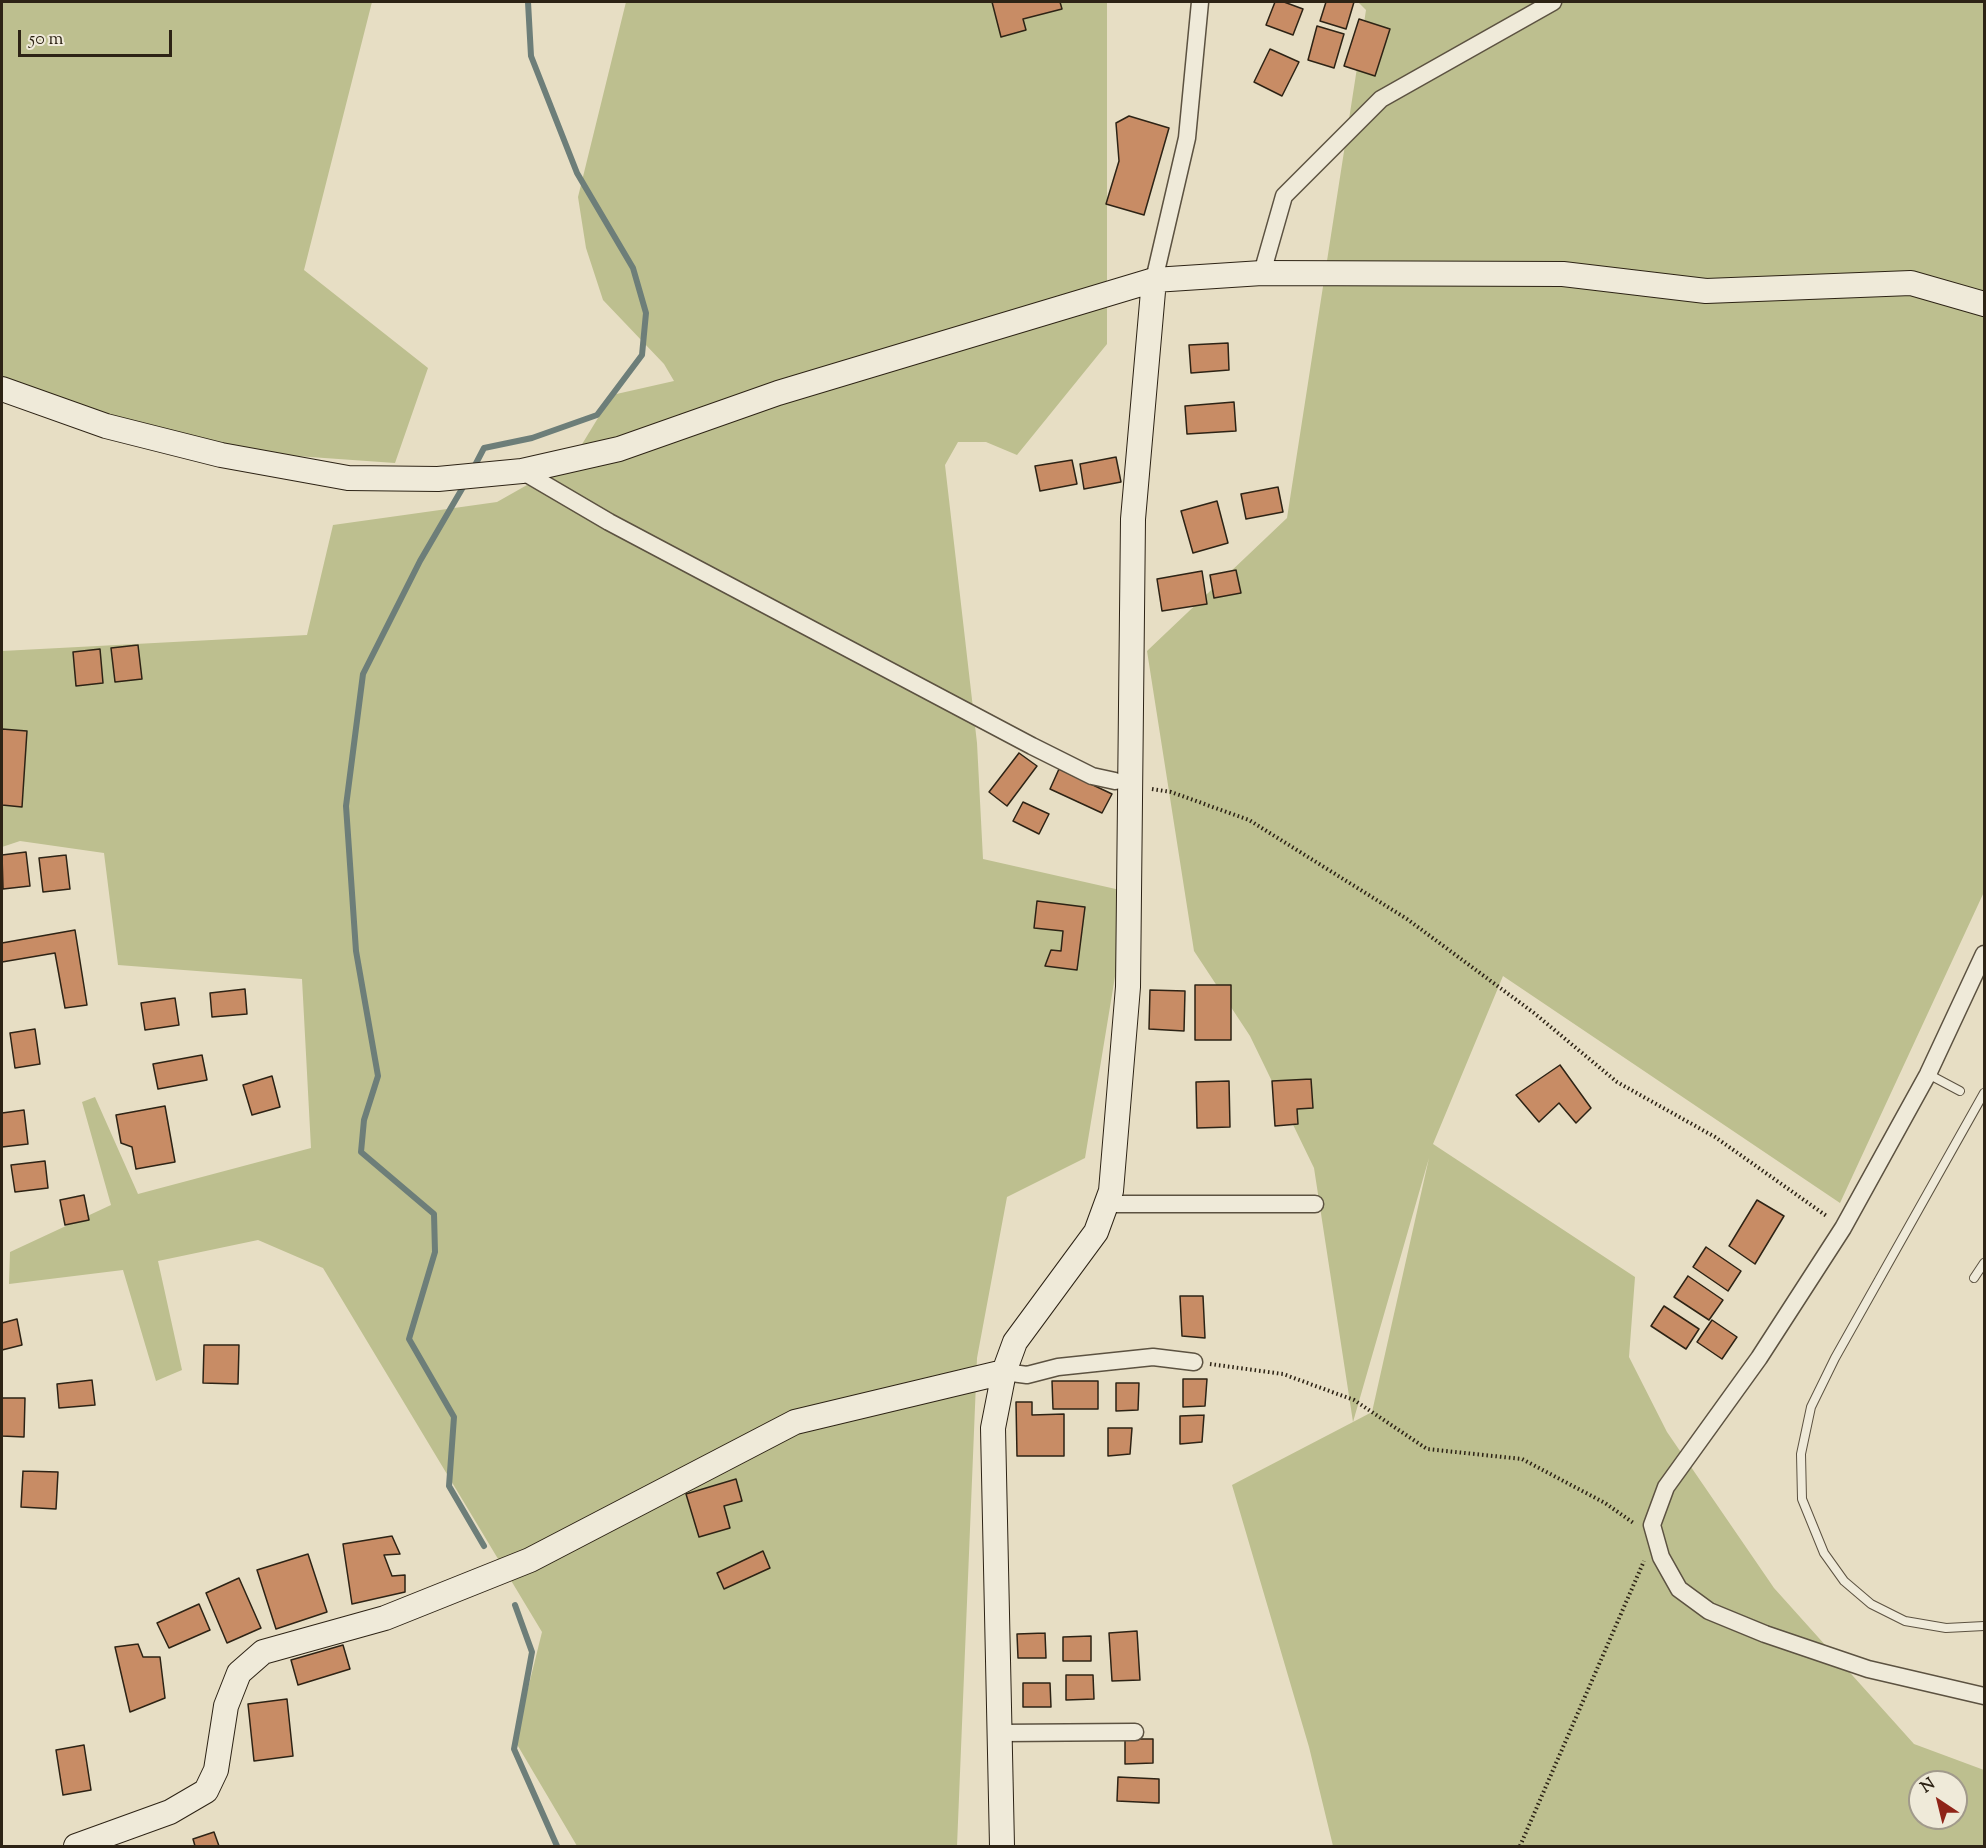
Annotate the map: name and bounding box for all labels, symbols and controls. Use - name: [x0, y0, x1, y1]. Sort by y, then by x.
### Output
- scale bar: [21, 18, 176, 56]
- text: 50 m: [29, 27, 63, 53]
- north arrow: [1908, 1770, 1968, 1830]
- text: N: [1917, 1773, 1940, 1800]

